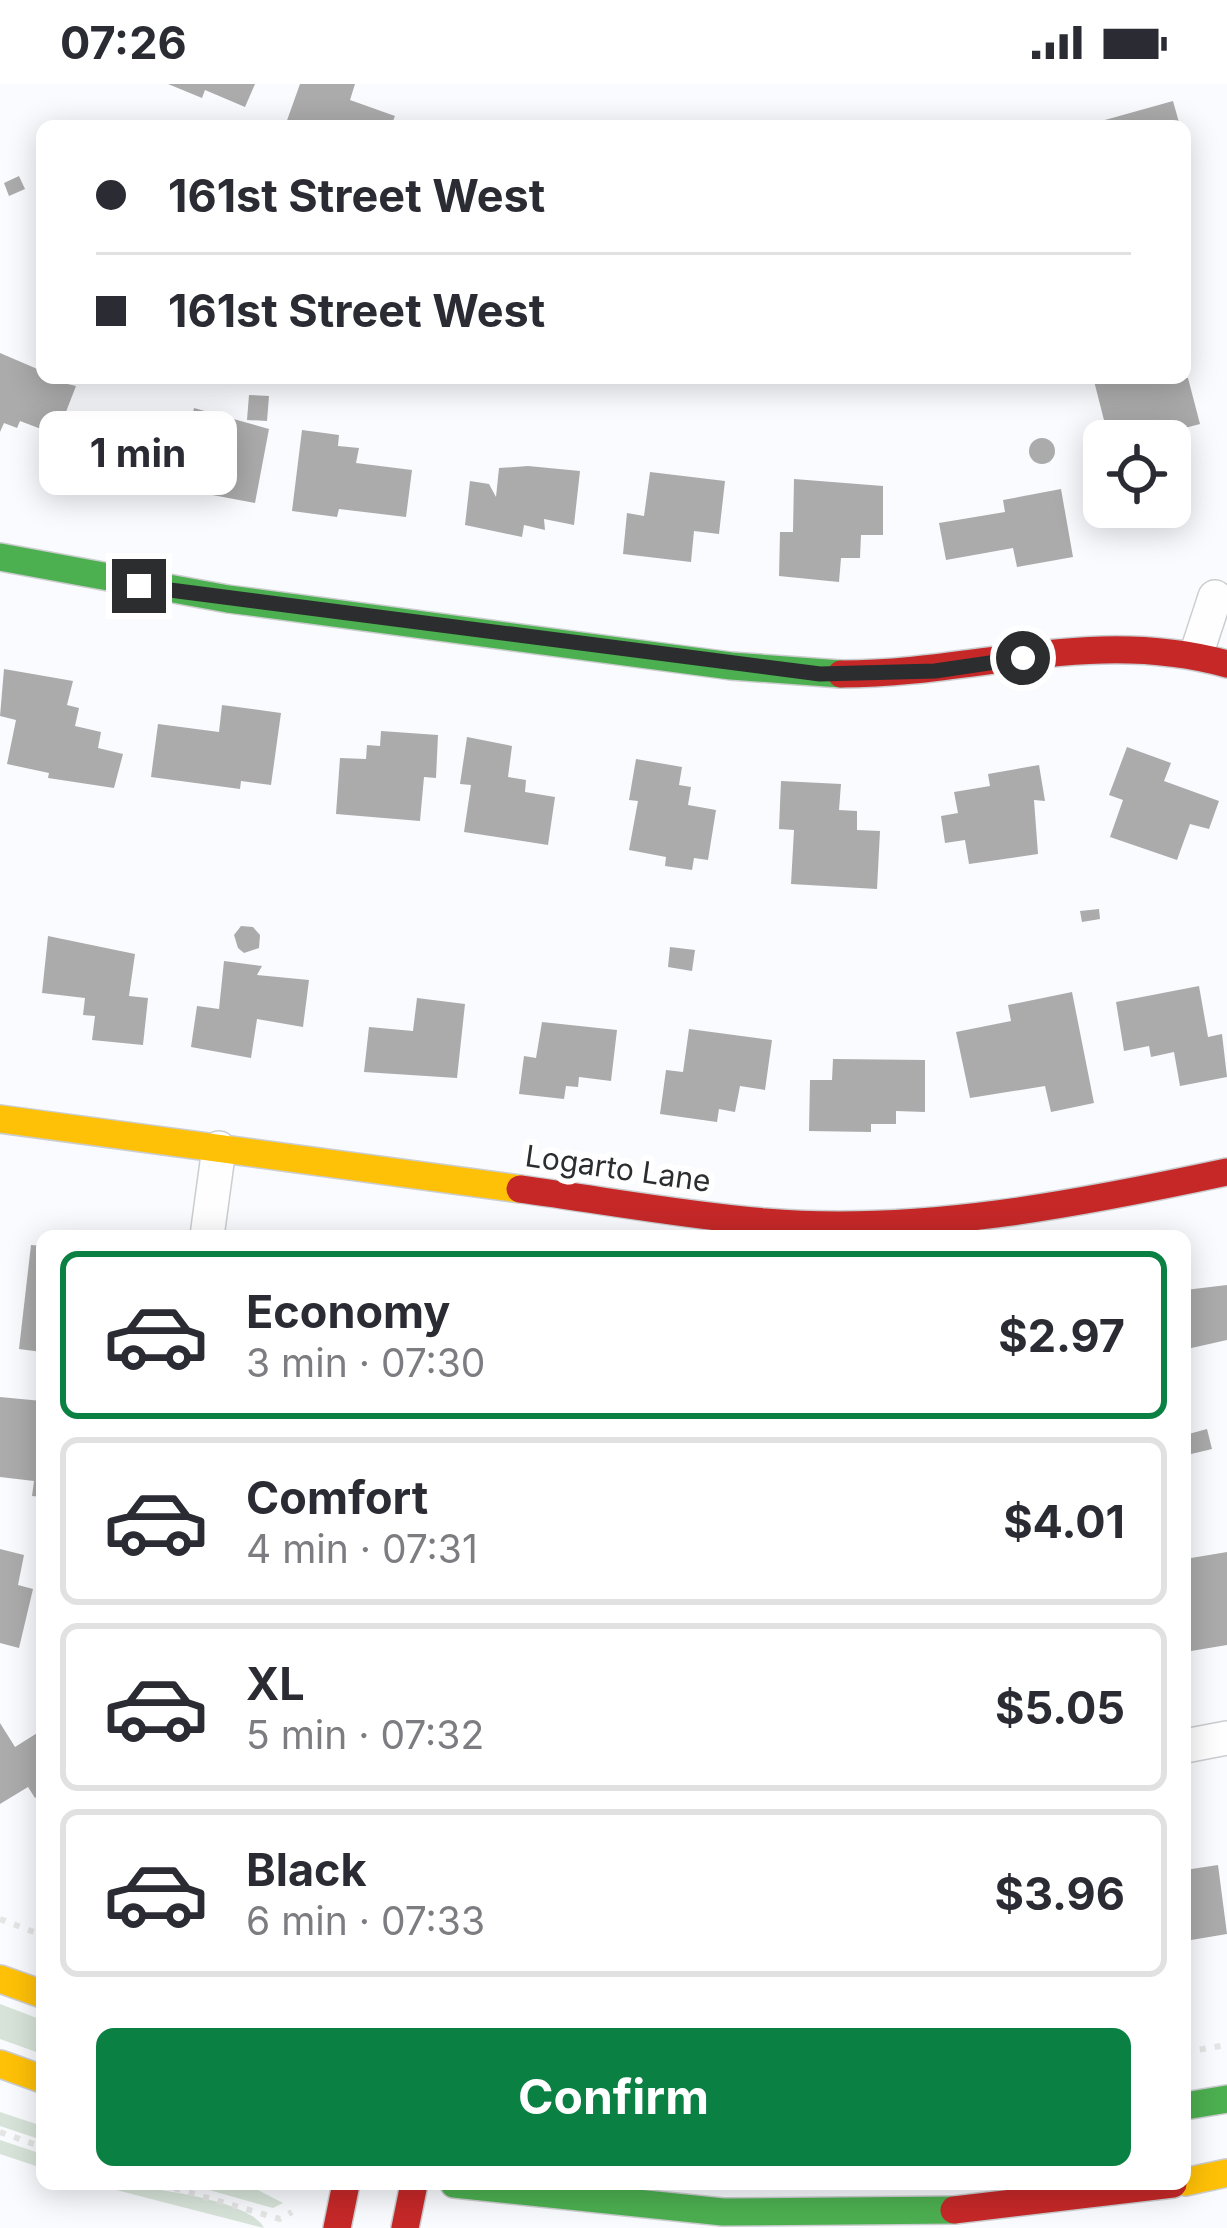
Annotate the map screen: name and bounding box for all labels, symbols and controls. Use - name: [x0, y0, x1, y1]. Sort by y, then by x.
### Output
- text: 07:26: [60, 15, 187, 70]
- text: 161st Street West: [168, 168, 545, 223]
- text: 161st Street West: [168, 283, 545, 338]
- callout: 1 min: [40, 412, 238, 496]
- map controls: [1083, 420, 1191, 528]
- button: locate: [1083, 420, 1191, 528]
- text: 1 min: [90, 429, 186, 476]
- route end: [112, 559, 166, 613]
- route start: [996, 631, 1050, 685]
- street label: Logarto Lane: [523, 1137, 713, 1199]
- icon: car: [102, 1281, 210, 1389]
- text: Economy: [246, 1284, 450, 1339]
- text: $2.97: [998, 1308, 1125, 1363]
- text: 3 min · 07:30: [246, 1339, 485, 1386]
- icon: car: [102, 1467, 210, 1575]
- text: Comfort: [246, 1470, 428, 1525]
- text: $4.01: [1003, 1494, 1125, 1549]
- text: 4 min · 07:31: [246, 1525, 478, 1572]
- icon: car: [102, 1653, 210, 1761]
- text: XL: [246, 1656, 305, 1711]
- text: $5.05: [995, 1680, 1125, 1735]
- text: 5 min · 07:32: [246, 1711, 484, 1758]
- icon: car: [102, 1839, 210, 1947]
- text: Black: [246, 1842, 367, 1897]
- text: $3.96: [995, 1866, 1125, 1921]
- text: 6 min · 07:33: [246, 1897, 485, 1944]
- button: Confirm: [96, 2028, 1131, 2166]

